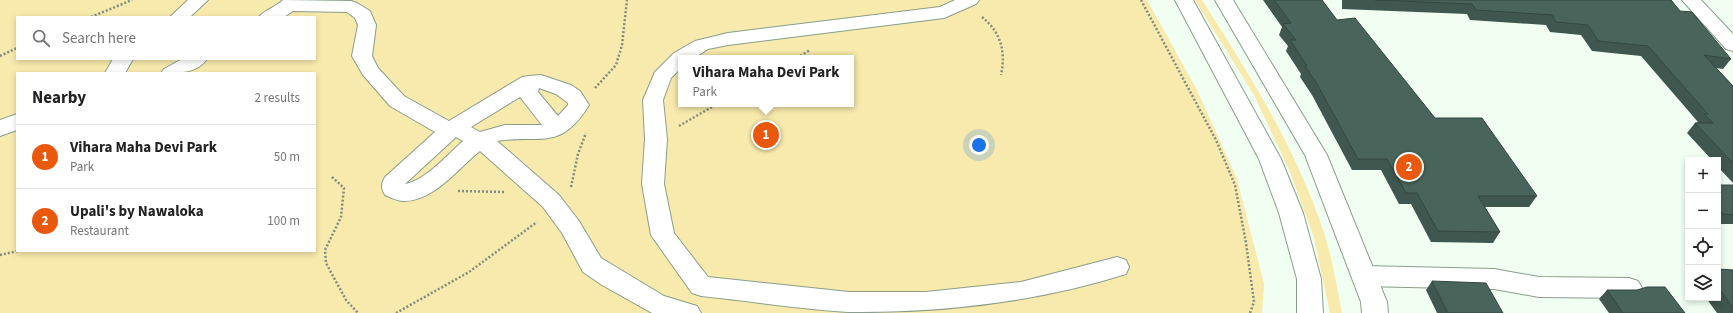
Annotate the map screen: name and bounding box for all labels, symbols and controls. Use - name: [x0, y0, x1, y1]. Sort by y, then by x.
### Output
- search box: [16, 16, 316, 60]
- icon: search: [30, 27, 52, 49]
- text: Search here: [62, 28, 136, 49]
- popup: [678, 55, 854, 107]
- text: Vihara Maha Devi Park: [693, 62, 839, 83]
- text: Park: [693, 83, 717, 101]
- text: Nearby: [32, 86, 86, 110]
- text: 2 results: [255, 89, 300, 107]
- pin: 1: [753, 120, 779, 150]
- your location: [969, 135, 989, 155]
- text: Vihara Maha Devi Park: [70, 137, 217, 158]
- text: 1: [42, 148, 48, 166]
- text: 50 m: [274, 148, 300, 166]
- pin: 2: [1396, 152, 1422, 182]
- map controls: [1685, 157, 1721, 301]
- button: +: [1685, 157, 1721, 193]
- text: Park: [70, 158, 94, 176]
- button: −: [1685, 193, 1721, 229]
- text: Upali's by Nawaloka: [70, 201, 204, 222]
- text: 2: [42, 212, 48, 230]
- text: 100 m: [267, 212, 300, 230]
- text: Restaurant: [70, 222, 129, 240]
- button: locate: [1685, 229, 1721, 265]
- button: layers: [1685, 265, 1721, 301]

